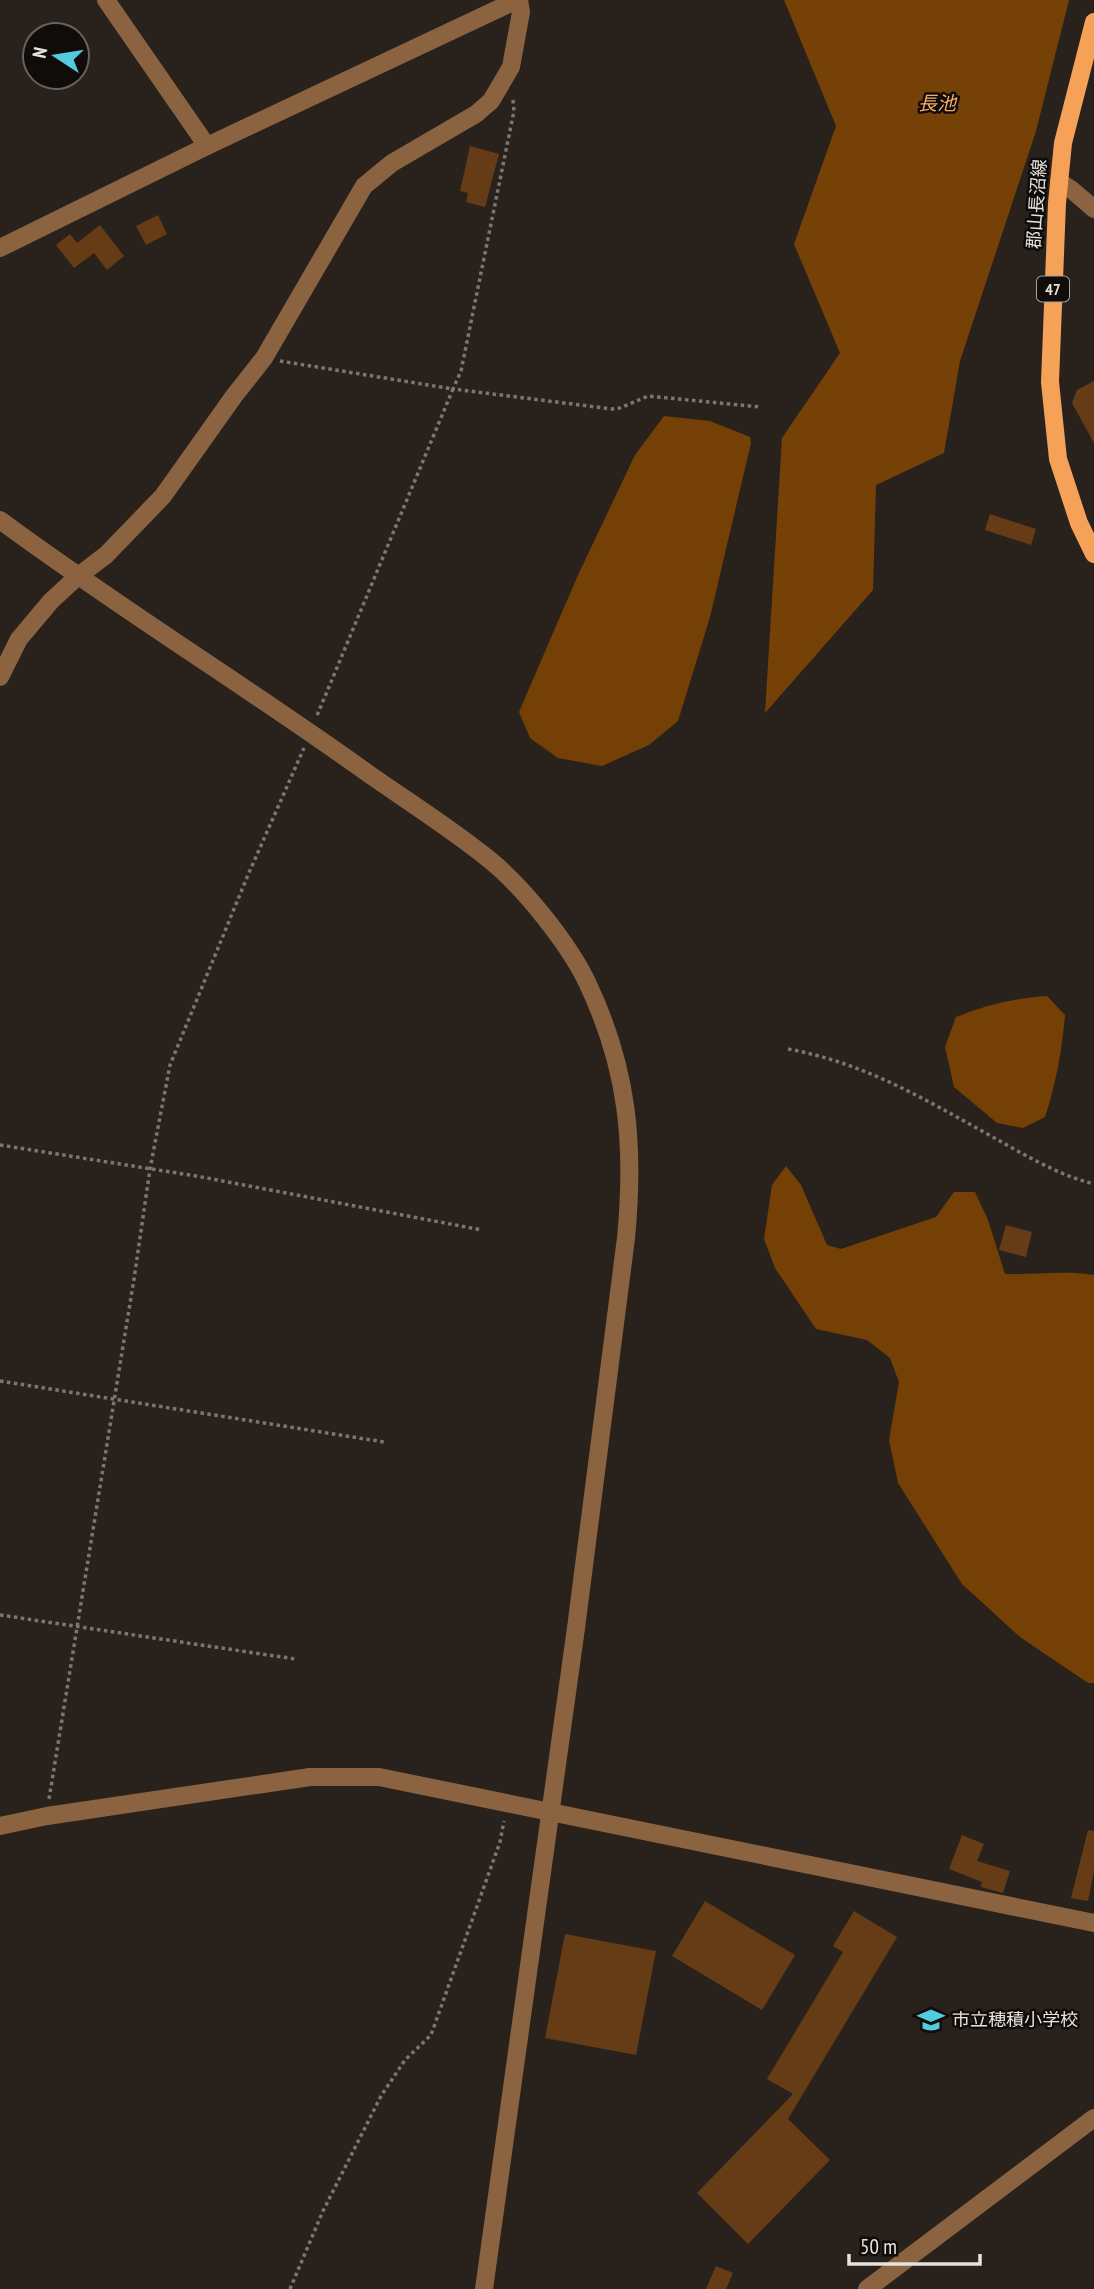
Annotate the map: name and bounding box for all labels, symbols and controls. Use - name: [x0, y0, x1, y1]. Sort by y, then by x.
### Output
- north arrow: [21, 21, 91, 91]
- text: N: [27, 45, 52, 60]
- water label: 長池: [918, 91, 958, 115]
- street label: 郡山長沼線: [1022, 158, 1051, 250]
- road number: 47: [1037, 276, 1069, 302]
- school or university icon: 市立穂積小学校: [916, 2005, 946, 2035]
- place label: 市立穂積小学校: [952, 2008, 1078, 2031]
- scale bar: [849, 2222, 980, 2266]
- text: 50 m: [860, 2233, 897, 2260]

